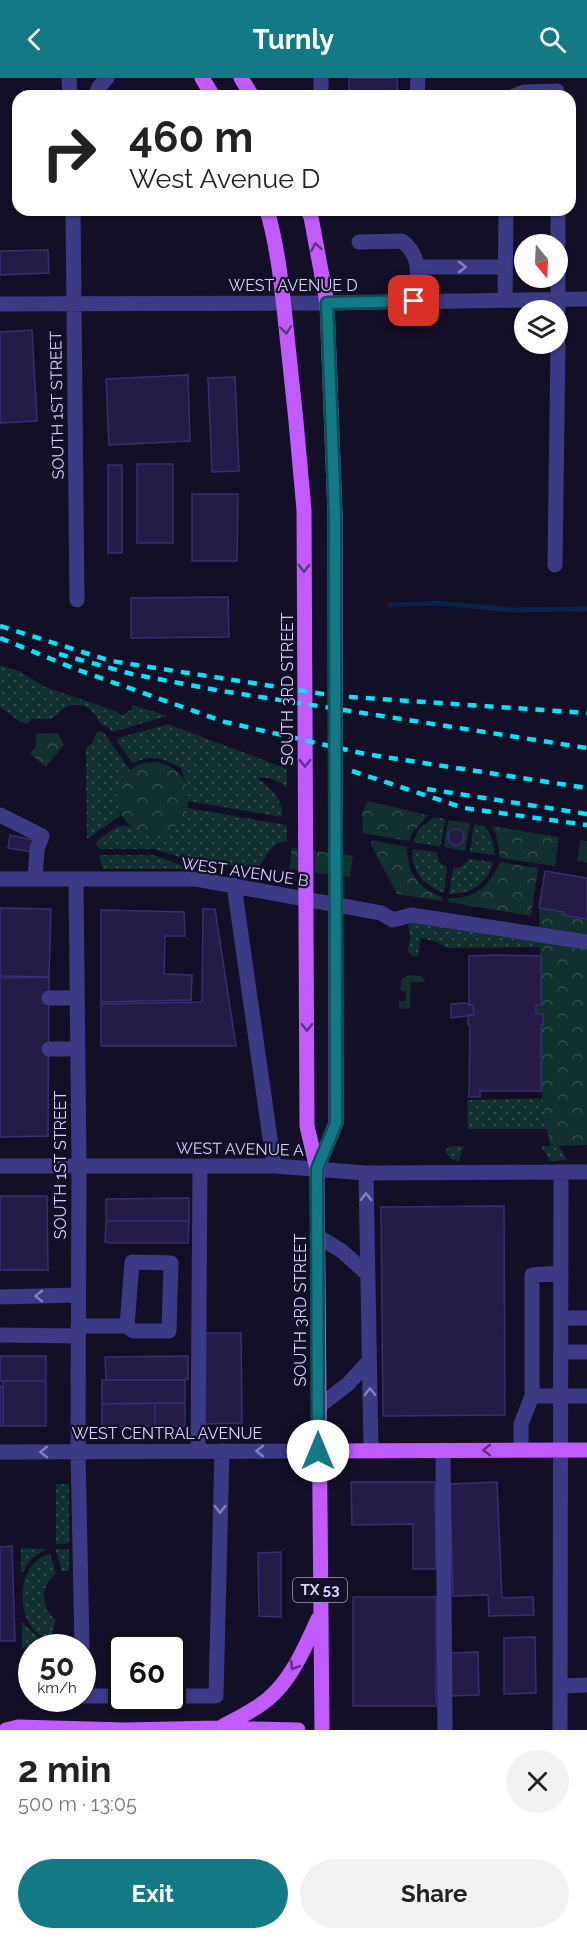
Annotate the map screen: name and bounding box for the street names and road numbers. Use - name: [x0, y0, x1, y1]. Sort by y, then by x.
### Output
- street label: WEST AVENUE D: [228, 276, 358, 295]
- street label: SOUTH 1ST STREET: [46, 330, 68, 479]
- street label: SOUTH 3RD STREET: [278, 612, 297, 766]
- street label: WEST AVENUE B: [180, 854, 310, 890]
- street label: SOUTH 1ST STREET: [51, 1091, 70, 1239]
- street label: WEST AVENUE A: [176, 1138, 304, 1160]
- street label: SOUTH 3RD STREET: [291, 1233, 310, 1387]
- street label: WEST CENTRAL AVENUE: [72, 1424, 263, 1443]
- road number: TX 53: [293, 1578, 347, 1602]

